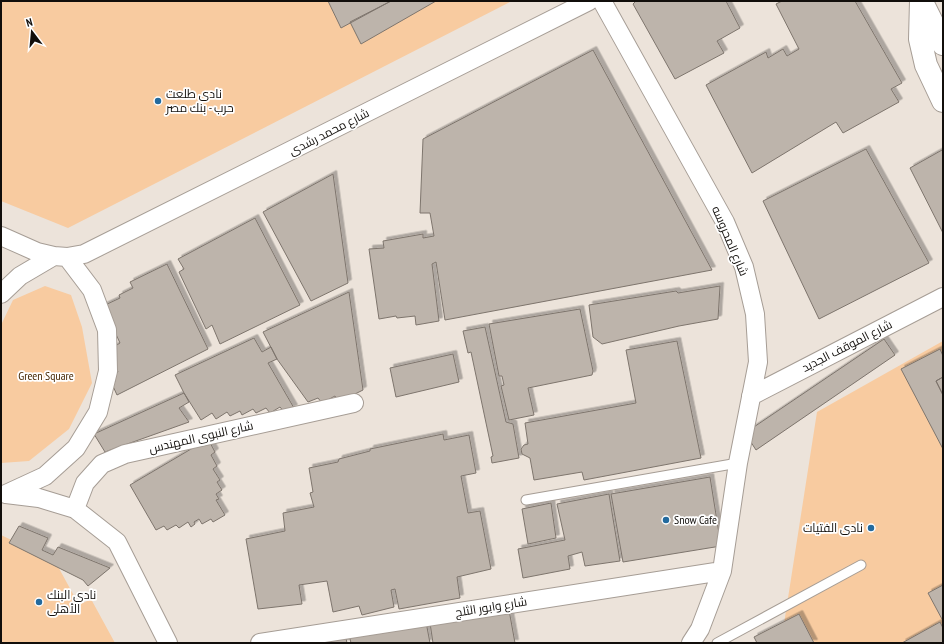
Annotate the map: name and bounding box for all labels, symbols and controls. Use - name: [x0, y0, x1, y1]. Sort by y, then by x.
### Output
- north arrow: [12, 12, 52, 52]
- text: N: [24, 15, 34, 30]
- place label: نادى طلعت حرب - بنك مصر: [165, 86, 234, 115]
- marker: نادى طلعت حرب - بنك مصر: [153, 96, 163, 106]
- street label: شارع محمد رشدى: [286, 105, 372, 159]
- street label: شارع المحروسه: [708, 204, 752, 279]
- street label: شارع الموقف الجديد: [799, 316, 895, 376]
- park label: Green Square: [18, 368, 74, 383]
- street label: شارع النبوى المهندس: [147, 417, 255, 457]
- place label: Snow Cafe: [674, 512, 717, 527]
- marker: Snow Cafe: [661, 515, 671, 525]
- place label: نادى الفتيات: [803, 520, 863, 535]
- marker: نادى الفتيات: [866, 523, 876, 533]
- place label: نادى البنك الأهلى: [47, 587, 96, 616]
- street label: شارع وابور الثلج: [454, 593, 528, 621]
- marker: نادى البنك الأهلى: [34, 597, 44, 607]

